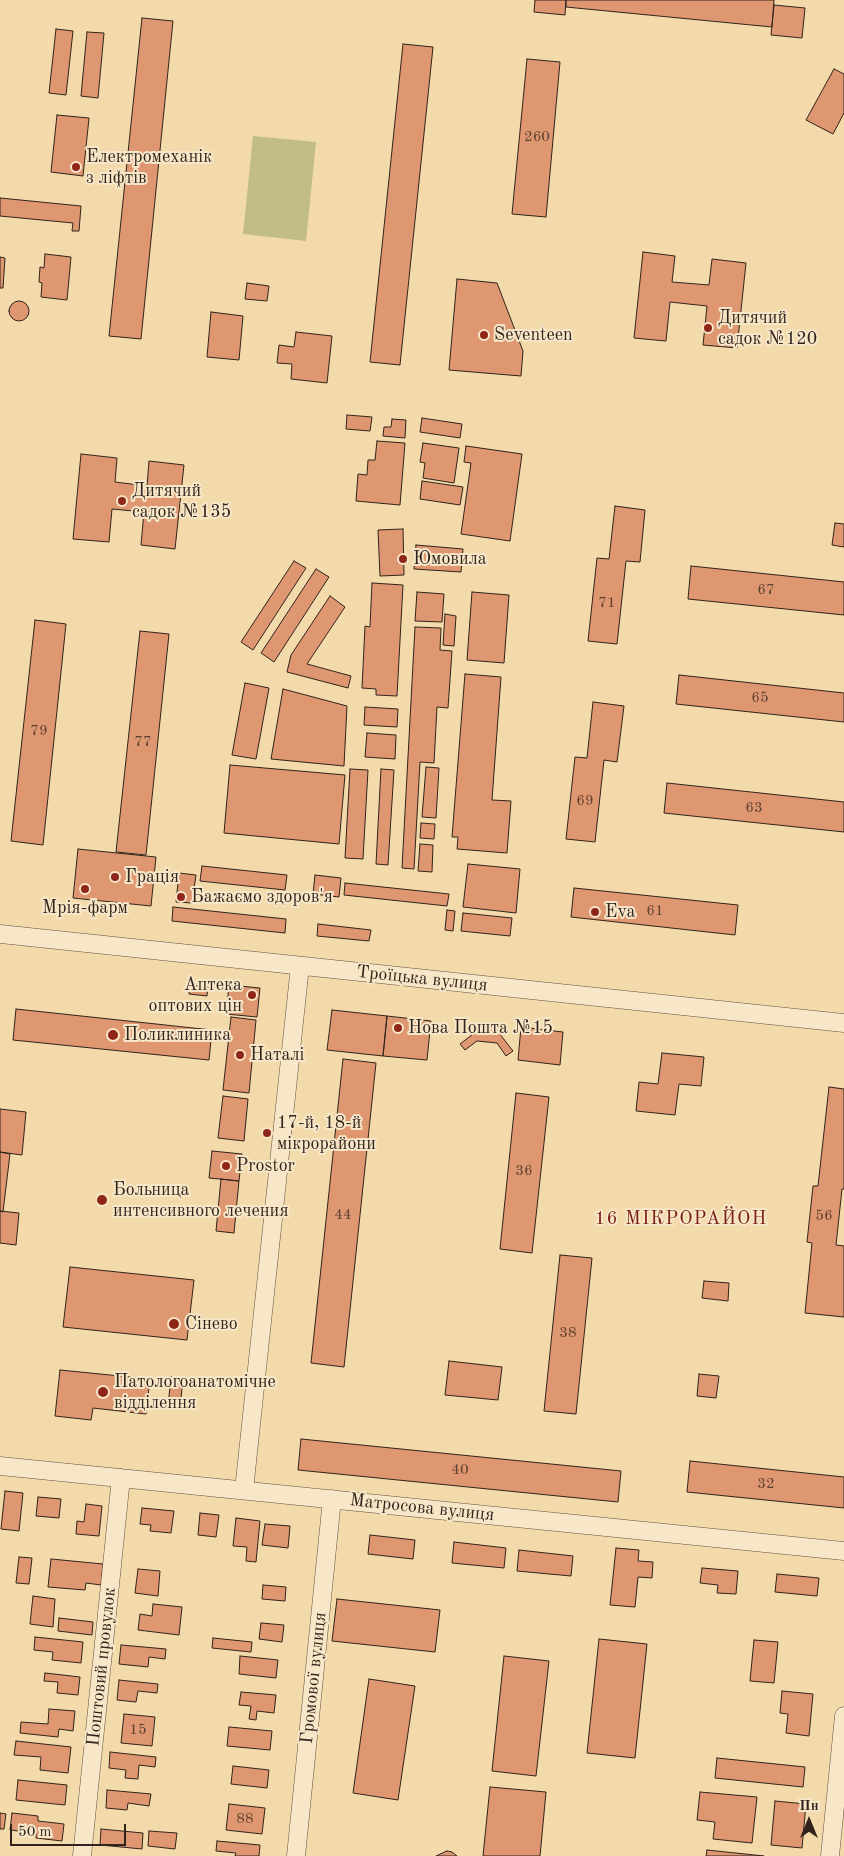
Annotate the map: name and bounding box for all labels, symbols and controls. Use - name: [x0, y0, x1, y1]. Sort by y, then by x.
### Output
- house number: 260: [524, 128, 550, 146]
- place label: Електромеханік з ліфтів: [86, 146, 212, 188]
- marker: Електромеханік з ліфтів: [70, 161, 82, 173]
- place label: Дитячий садок №120: [718, 307, 817, 350]
- marker: Дитячий садок №120: [702, 322, 714, 334]
- place label: Seventeen: [494, 324, 573, 346]
- marker: Seventeen: [478, 329, 490, 341]
- place label: Дитячий садок №135: [132, 480, 231, 522]
- marker: Дитячий садок №135: [116, 495, 128, 507]
- place label: Юмовила: [413, 548, 487, 570]
- marker: Юмовила: [397, 553, 409, 565]
- house number: 67: [757, 581, 775, 599]
- house number: 71: [598, 594, 616, 612]
- house number: 65: [751, 689, 769, 707]
- house number: 79: [30, 722, 48, 740]
- house number: 77: [134, 733, 152, 751]
- house number: 69: [576, 792, 594, 810]
- house number: 63: [745, 799, 763, 817]
- place label: Грація: [125, 866, 179, 888]
- marker: Грація: [109, 871, 121, 883]
- marker: Мрія-фарм: [79, 883, 91, 895]
- place label: Бажаємо здоров'я: [191, 886, 333, 908]
- marker: Бажаємо здоров'я: [175, 891, 187, 903]
- place label: Мрія-фарм: [42, 897, 128, 919]
- place label: Eva: [605, 901, 635, 923]
- house number: 61: [646, 902, 664, 920]
- marker: Eva: [589, 906, 601, 918]
- street label: Троїцька вулиця: [355, 961, 489, 997]
- place label: Аптека оптових цін: [148, 974, 242, 1016]
- marker: Аптека оптових цін: [246, 989, 258, 1001]
- place label: Нова Пошта №15: [408, 1017, 553, 1039]
- marker: Нова Пошта №15: [392, 1022, 404, 1034]
- place label: Поликлиника: [124, 1024, 231, 1046]
- marker: Поликлиника: [106, 1028, 120, 1042]
- place label: Наталі: [250, 1044, 304, 1066]
- marker: Наталі: [234, 1049, 246, 1061]
- place label: 17-й, 18-й мікрорайони: [277, 1112, 376, 1154]
- marker: 17-й, 18-й мікрорайони: [261, 1127, 273, 1139]
- place label: Prostor: [236, 1155, 295, 1177]
- marker: Prostor: [220, 1160, 232, 1172]
- house number: 36: [515, 1162, 533, 1180]
- place label: Больница интенсивного лечения: [113, 1179, 289, 1222]
- marker: Больница интенсивного лечения: [95, 1193, 109, 1207]
- house number: 44: [334, 1206, 352, 1224]
- house number: 56: [815, 1207, 833, 1225]
- district label: 16 МІКРОРАЙОН: [593, 1208, 769, 1230]
- place label: Сінево: [185, 1313, 238, 1335]
- marker: Сінево: [167, 1317, 181, 1331]
- house number: 38: [559, 1324, 577, 1342]
- place label: Патологоанатомічне відділення: [114, 1371, 276, 1414]
- marker: Патологоанатомічне відділення: [96, 1385, 110, 1399]
- house number: 40: [451, 1461, 469, 1479]
- house number: 32: [757, 1475, 775, 1493]
- street label: Матросова вулиця: [349, 1490, 495, 1526]
- street label: Поштовий провулок: [83, 1586, 121, 1748]
- street label: Громової вулиця: [296, 1611, 332, 1745]
- house number: 15: [129, 1721, 147, 1739]
- north arrow: [784, 1796, 834, 1846]
- text: Пн: [799, 1799, 819, 1813]
- house number: 88: [236, 1810, 254, 1828]
- scale bar: [12, 1814, 129, 1846]
- text: 50 m: [18, 1825, 52, 1840]

